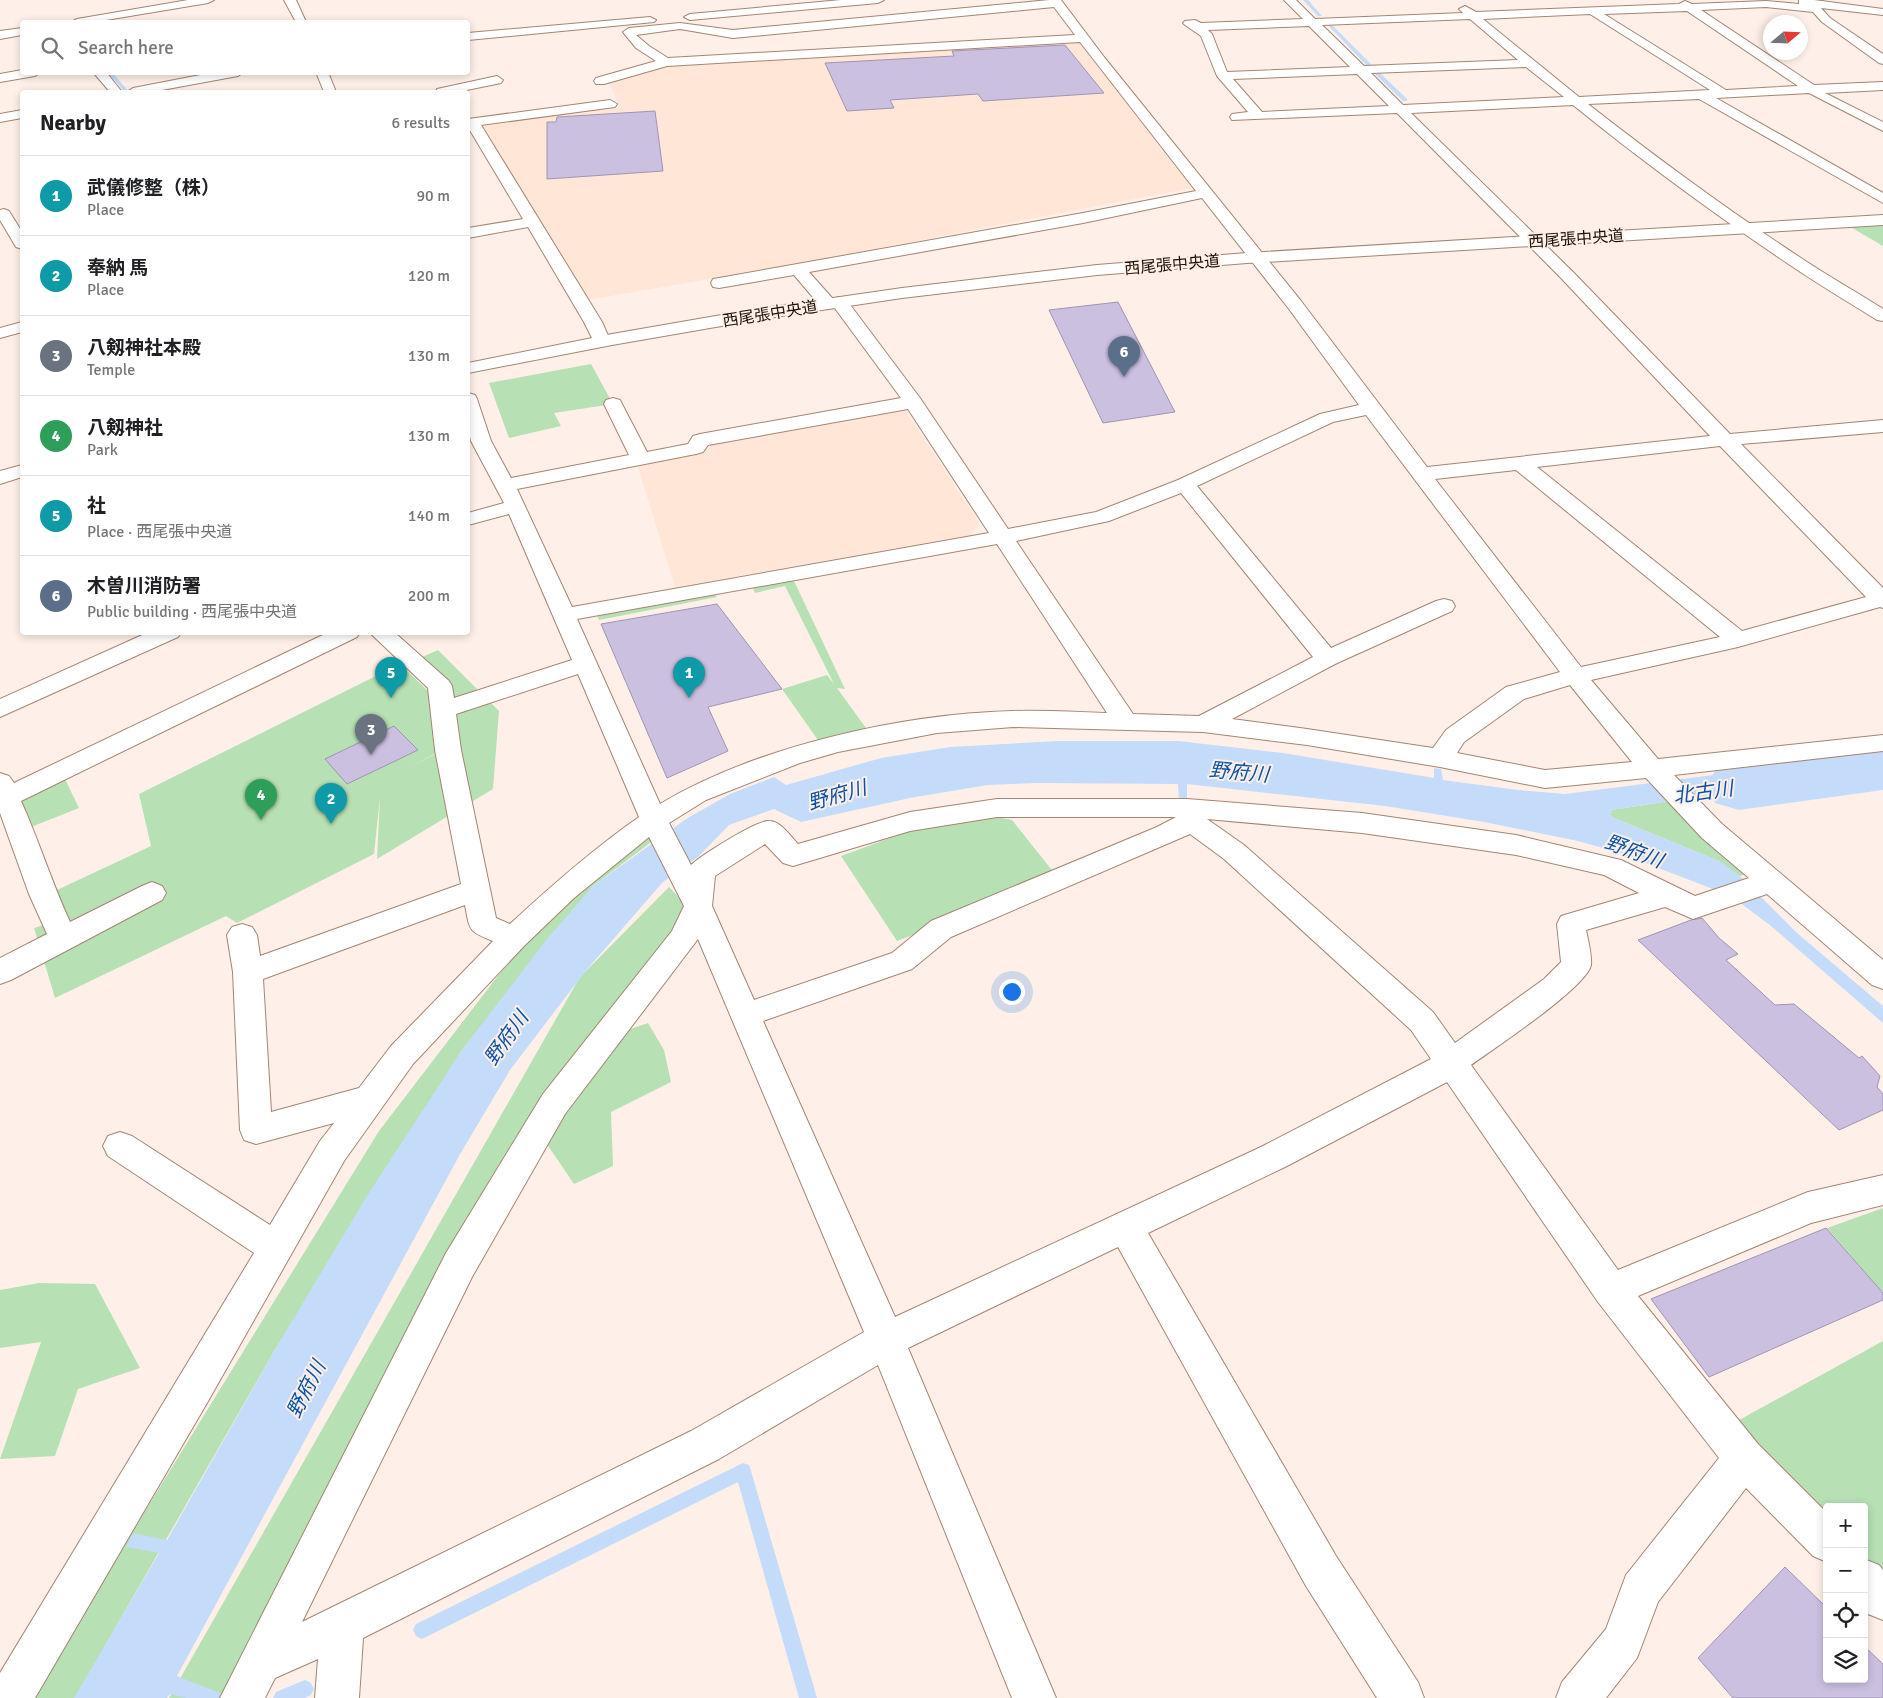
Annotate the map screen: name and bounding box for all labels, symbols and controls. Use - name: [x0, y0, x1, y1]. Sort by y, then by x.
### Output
- north arrow: [1763, 15, 1808, 60]
- search box: [20, 20, 470, 75]
- icon: search: [38, 34, 66, 62]
- text: Search here: [78, 36, 174, 60]
- text: Nearby: [40, 110, 106, 136]
- text: 6 results: [391, 113, 450, 133]
- text: 武儀修整（株）: [87, 176, 220, 200]
- text: 1: [52, 186, 60, 206]
- text: 90 m: [416, 186, 450, 206]
- text: Place: [87, 200, 124, 220]
- street label: 西尾張中央道: [1527, 226, 1625, 252]
- street label: 西尾張中央道: [1123, 251, 1221, 279]
- text: 奉納 馬: [87, 256, 148, 280]
- text: 2: [52, 266, 60, 286]
- text: 120 m: [408, 266, 450, 286]
- text: Place: [87, 280, 124, 300]
- street label: 西尾張中央道: [721, 297, 819, 331]
- text: 八剱神社本殿: [87, 336, 201, 360]
- pin: 6: [1108, 336, 1140, 377]
- text: 3: [52, 346, 60, 366]
- text: 130 m: [408, 346, 450, 366]
- text: Temple: [87, 360, 135, 380]
- text: 八剱神社: [87, 416, 163, 440]
- text: 4: [52, 426, 60, 446]
- text: 130 m: [408, 426, 450, 446]
- text: Park: [87, 440, 118, 460]
- text: 社: [87, 494, 106, 518]
- text: 5: [52, 506, 60, 526]
- text: 140 m: [408, 506, 450, 526]
- text: Place · 西尾張中央道: [87, 522, 232, 542]
- text: 木曽川消防署: [87, 574, 201, 598]
- text: 6: [52, 586, 60, 606]
- text: 200 m: [408, 586, 450, 606]
- text: Public building · 西尾張中央道: [87, 602, 297, 622]
- pin: 5: [375, 657, 407, 698]
- pin: 1: [673, 657, 705, 698]
- pin: 3: [355, 714, 387, 755]
- water label: 野府川: [1208, 757, 1272, 788]
- water label: 野府川: [805, 775, 871, 816]
- water label: 北古川: [1672, 776, 1736, 809]
- pin: 4: [245, 779, 277, 820]
- pin: 2: [315, 783, 347, 824]
- water label: 野府川: [1601, 829, 1668, 874]
- your location: [999, 979, 1025, 1005]
- water label: 野府川: [479, 1005, 535, 1070]
- water label: 野府川: [282, 1355, 332, 1422]
- map controls: [1823, 1503, 1868, 1683]
- button: +: [1823, 1503, 1868, 1548]
- button: −: [1823, 1548, 1868, 1593]
- button: locate: [1823, 1593, 1868, 1638]
- button: layers: [1823, 1638, 1868, 1683]

